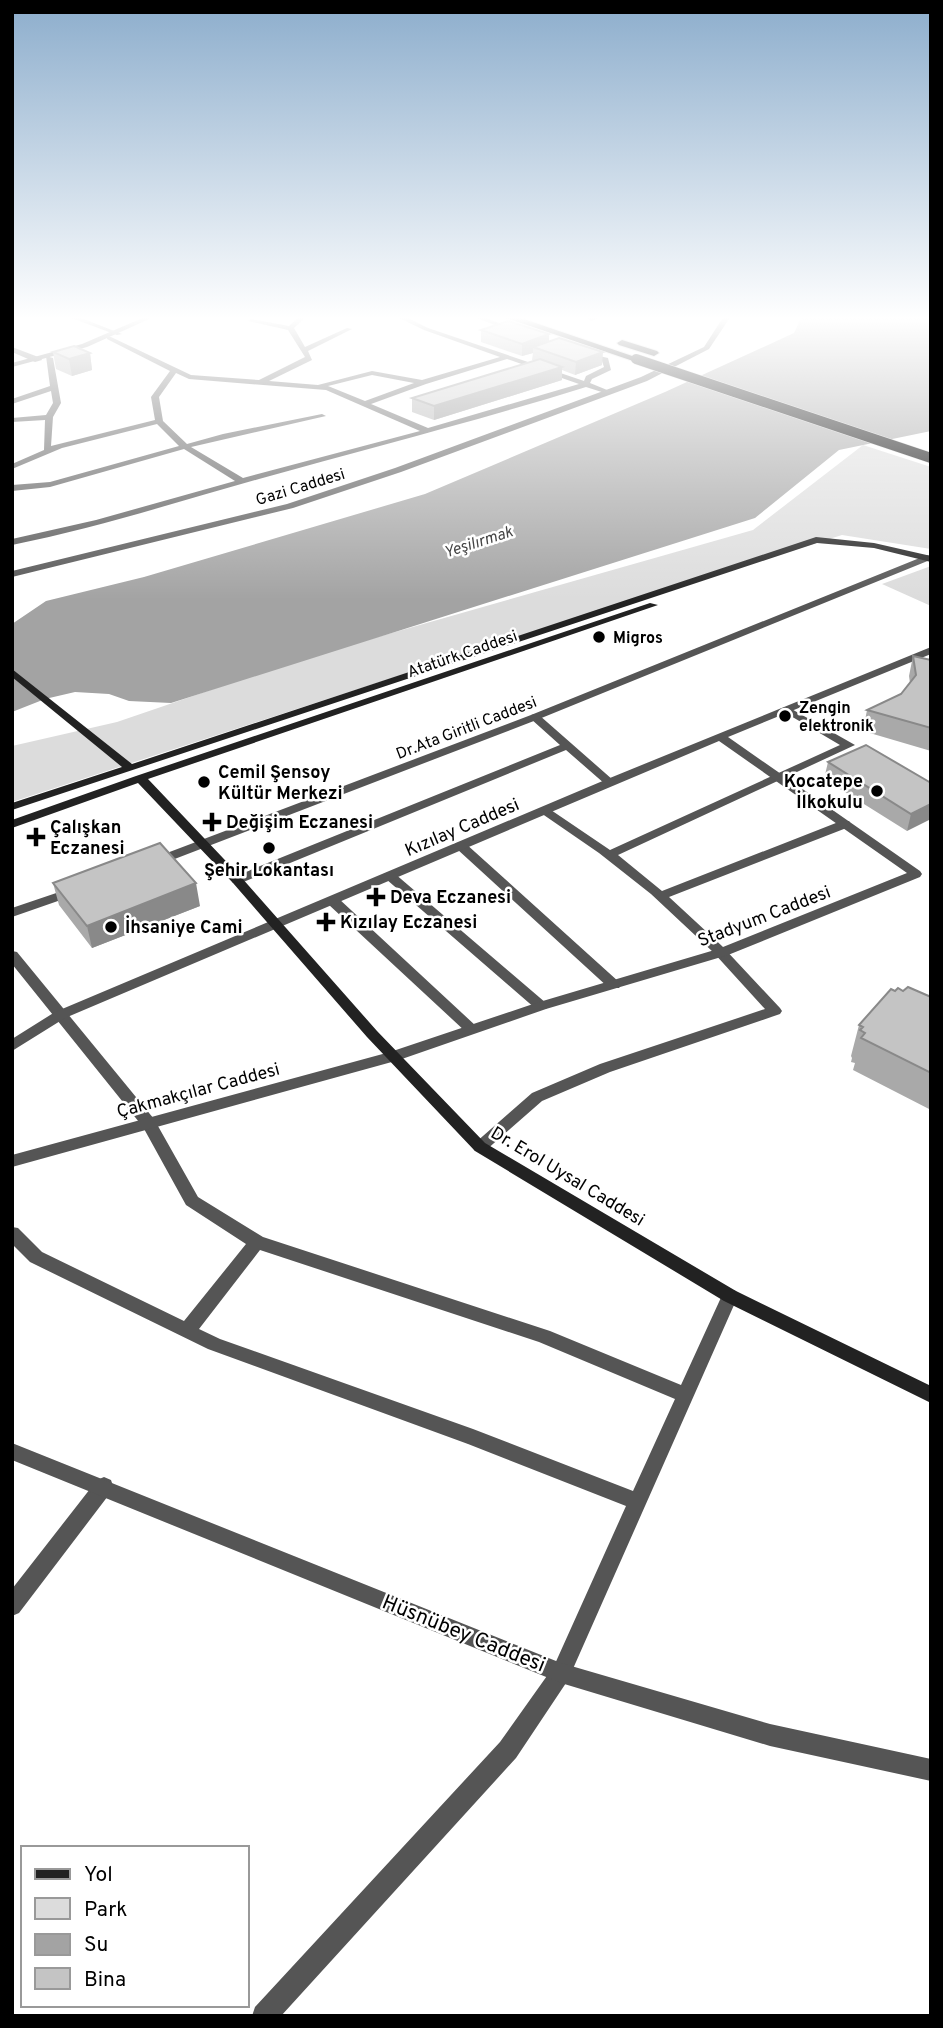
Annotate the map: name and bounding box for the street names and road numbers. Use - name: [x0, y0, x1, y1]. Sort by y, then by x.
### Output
- street label: Gazi Caddesi: [254, 465, 348, 511]
- street label: Atatürk Caddesi: [405, 627, 520, 683]
- street label: Dr.Ata Giritli Caddesi: [394, 693, 540, 765]
- street label: Kızılay Caddesi: [402, 794, 523, 863]
- street label: Stadyum Caddesi: [695, 881, 834, 953]
- street label: Çakmakçılar Caddesi: [114, 1059, 283, 1124]
- street label: Dr. Erol Uysal Caddesi: [486, 1122, 648, 1232]
- street label: Hüsnübey Caddesi: [378, 1589, 549, 1679]

